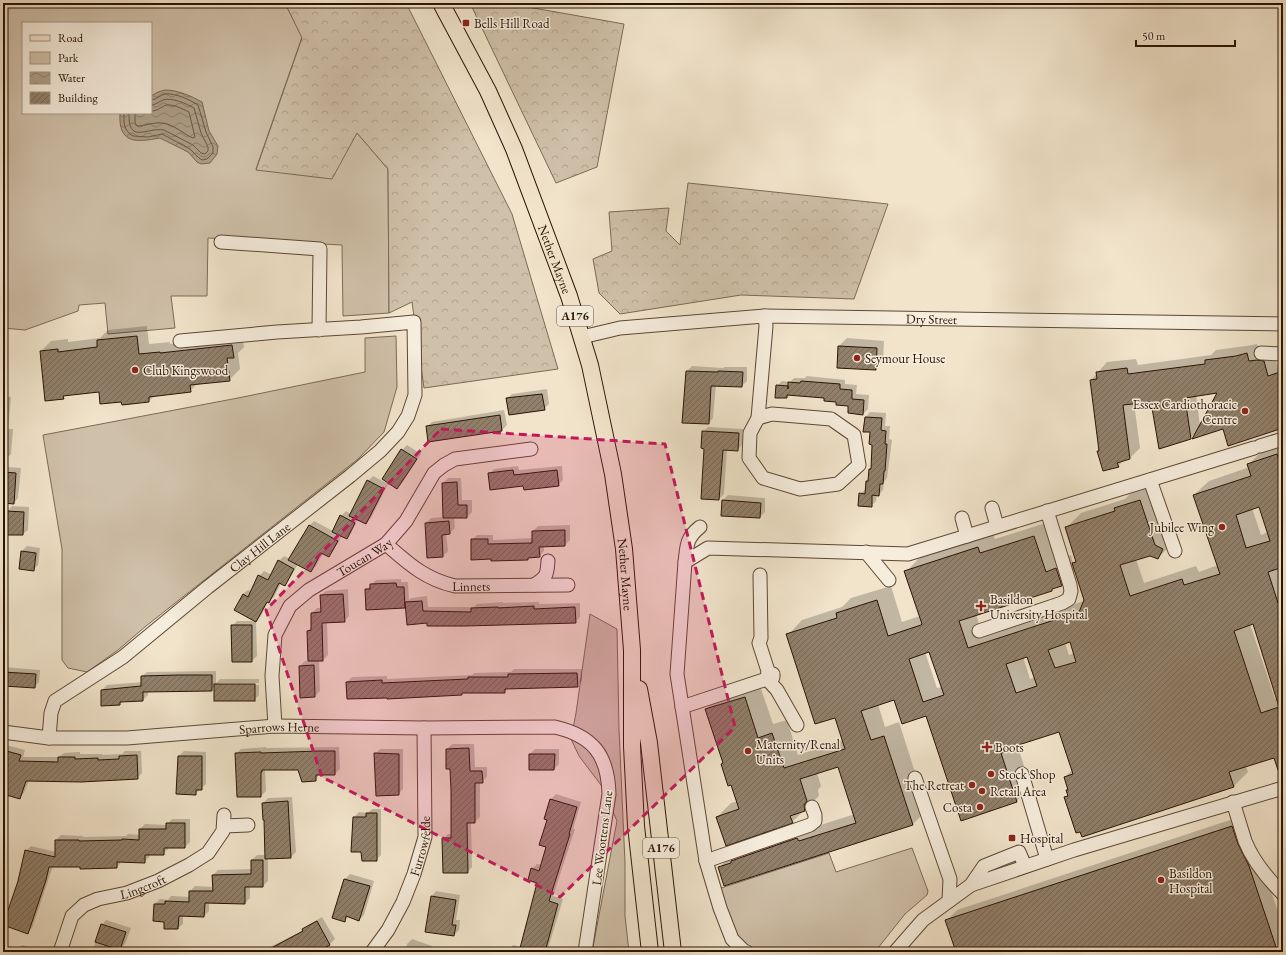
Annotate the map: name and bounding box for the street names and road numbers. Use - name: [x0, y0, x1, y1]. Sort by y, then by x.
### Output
- street label: Nether Mayne: [535, 222, 576, 296]
- road number: A176: [557, 306, 593, 326]
- street label: Dry Street: [906, 310, 957, 327]
- street label: Clay Hill Lane: [225, 518, 293, 576]
- street label: Toucan Way: [333, 534, 396, 580]
- street label: Nether Mayne: [614, 537, 637, 611]
- street label: Linnets: [452, 577, 490, 595]
- street label: Sparrows Herne: [238, 717, 319, 737]
- street label: Lee Woottens Lane: [588, 790, 616, 886]
- street label: Furrowfelde: [405, 816, 434, 878]
- road number: A176: [643, 838, 679, 858]
- street label: Lingcroft: [119, 870, 168, 903]

